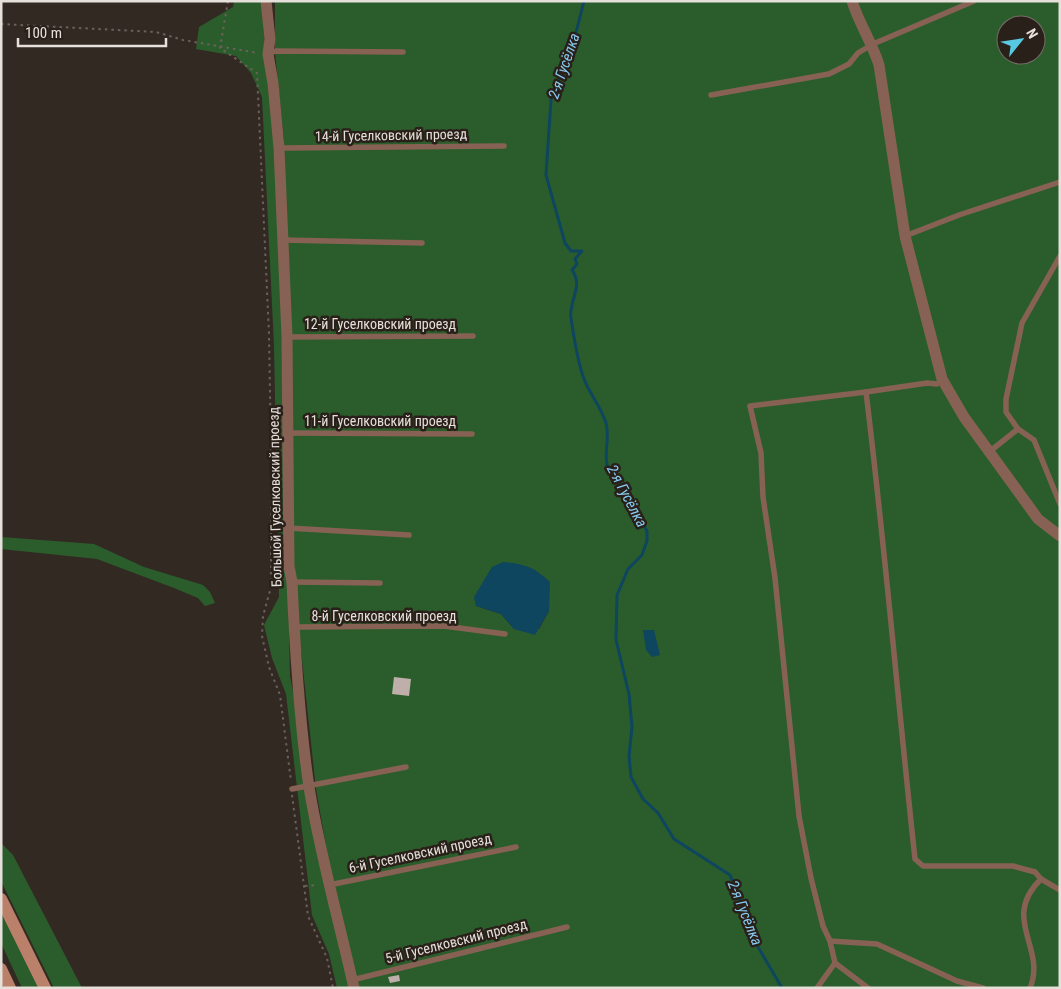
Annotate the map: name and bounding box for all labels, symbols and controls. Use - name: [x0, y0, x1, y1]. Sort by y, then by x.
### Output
- scale bar: [18, 15, 165, 47]
- north arrow: [996, 15, 1046, 65]
- text: 100 m: [25, 24, 62, 42]
- text: N: [1023, 26, 1041, 41]
- water label: 2-я Гусёлка: [544, 31, 584, 101]
- street label: 14-й Гуселковский проезд: [315, 126, 468, 144]
- street label: 12-й Гуселковский проезд: [304, 316, 457, 332]
- street label: Большой Гуселковский проезд: [265, 406, 285, 587]
- street label: 11-й Гуселковский проезд: [304, 413, 457, 429]
- water label: 2-я Гусёлка: [603, 462, 651, 530]
- street label: 8-й Гуселковский проезд: [311, 608, 457, 624]
- street label: 6-й Гуселковский проезд: [347, 830, 493, 876]
- water label: 2-я Гусёлка: [724, 878, 766, 948]
- street label: 5-й Гуселковский проезд: [384, 916, 529, 966]

